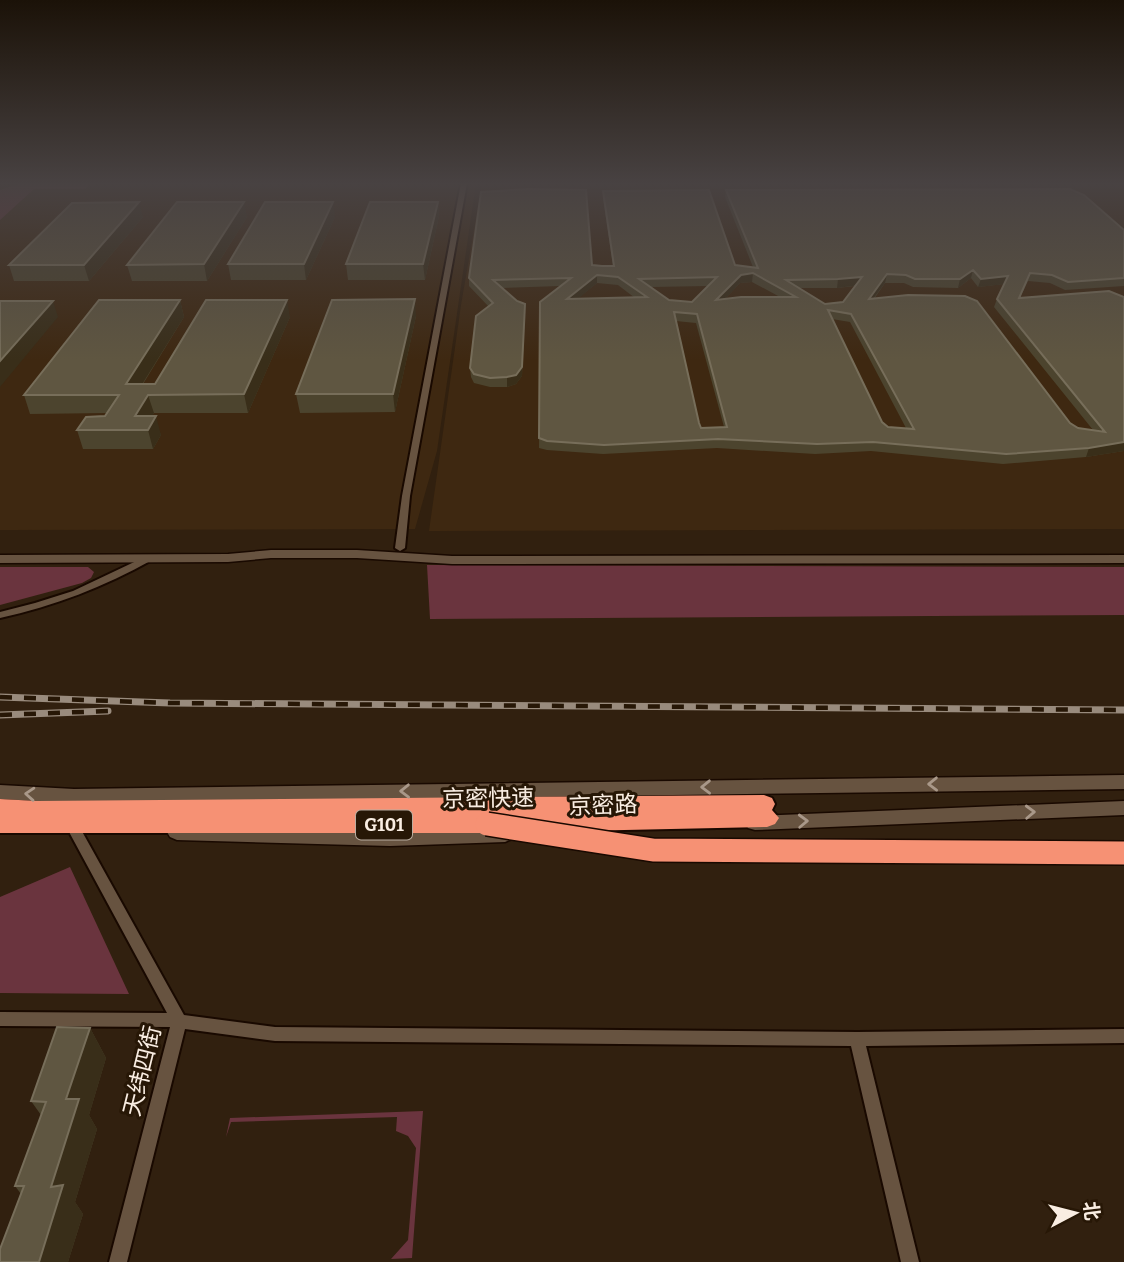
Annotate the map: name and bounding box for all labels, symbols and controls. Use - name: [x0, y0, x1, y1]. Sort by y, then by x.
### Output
- one-way arrow: [928, 777, 939, 792]
- one-way arrow: [700, 779, 711, 795]
- street label: 京密快速: [442, 783, 534, 813]
- one-way arrow: [399, 784, 410, 799]
- one-way arrow: [25, 786, 36, 801]
- street label: 京密路: [568, 790, 638, 820]
- one-way arrow: [1025, 805, 1036, 820]
- road number: G101: [356, 810, 412, 840]
- one-way arrow: [798, 814, 809, 829]
- street label: 天纬四街: [117, 1023, 167, 1119]
- north arrow: [1040, 1178, 1110, 1248]
- text: 北: [1079, 1200, 1104, 1222]

